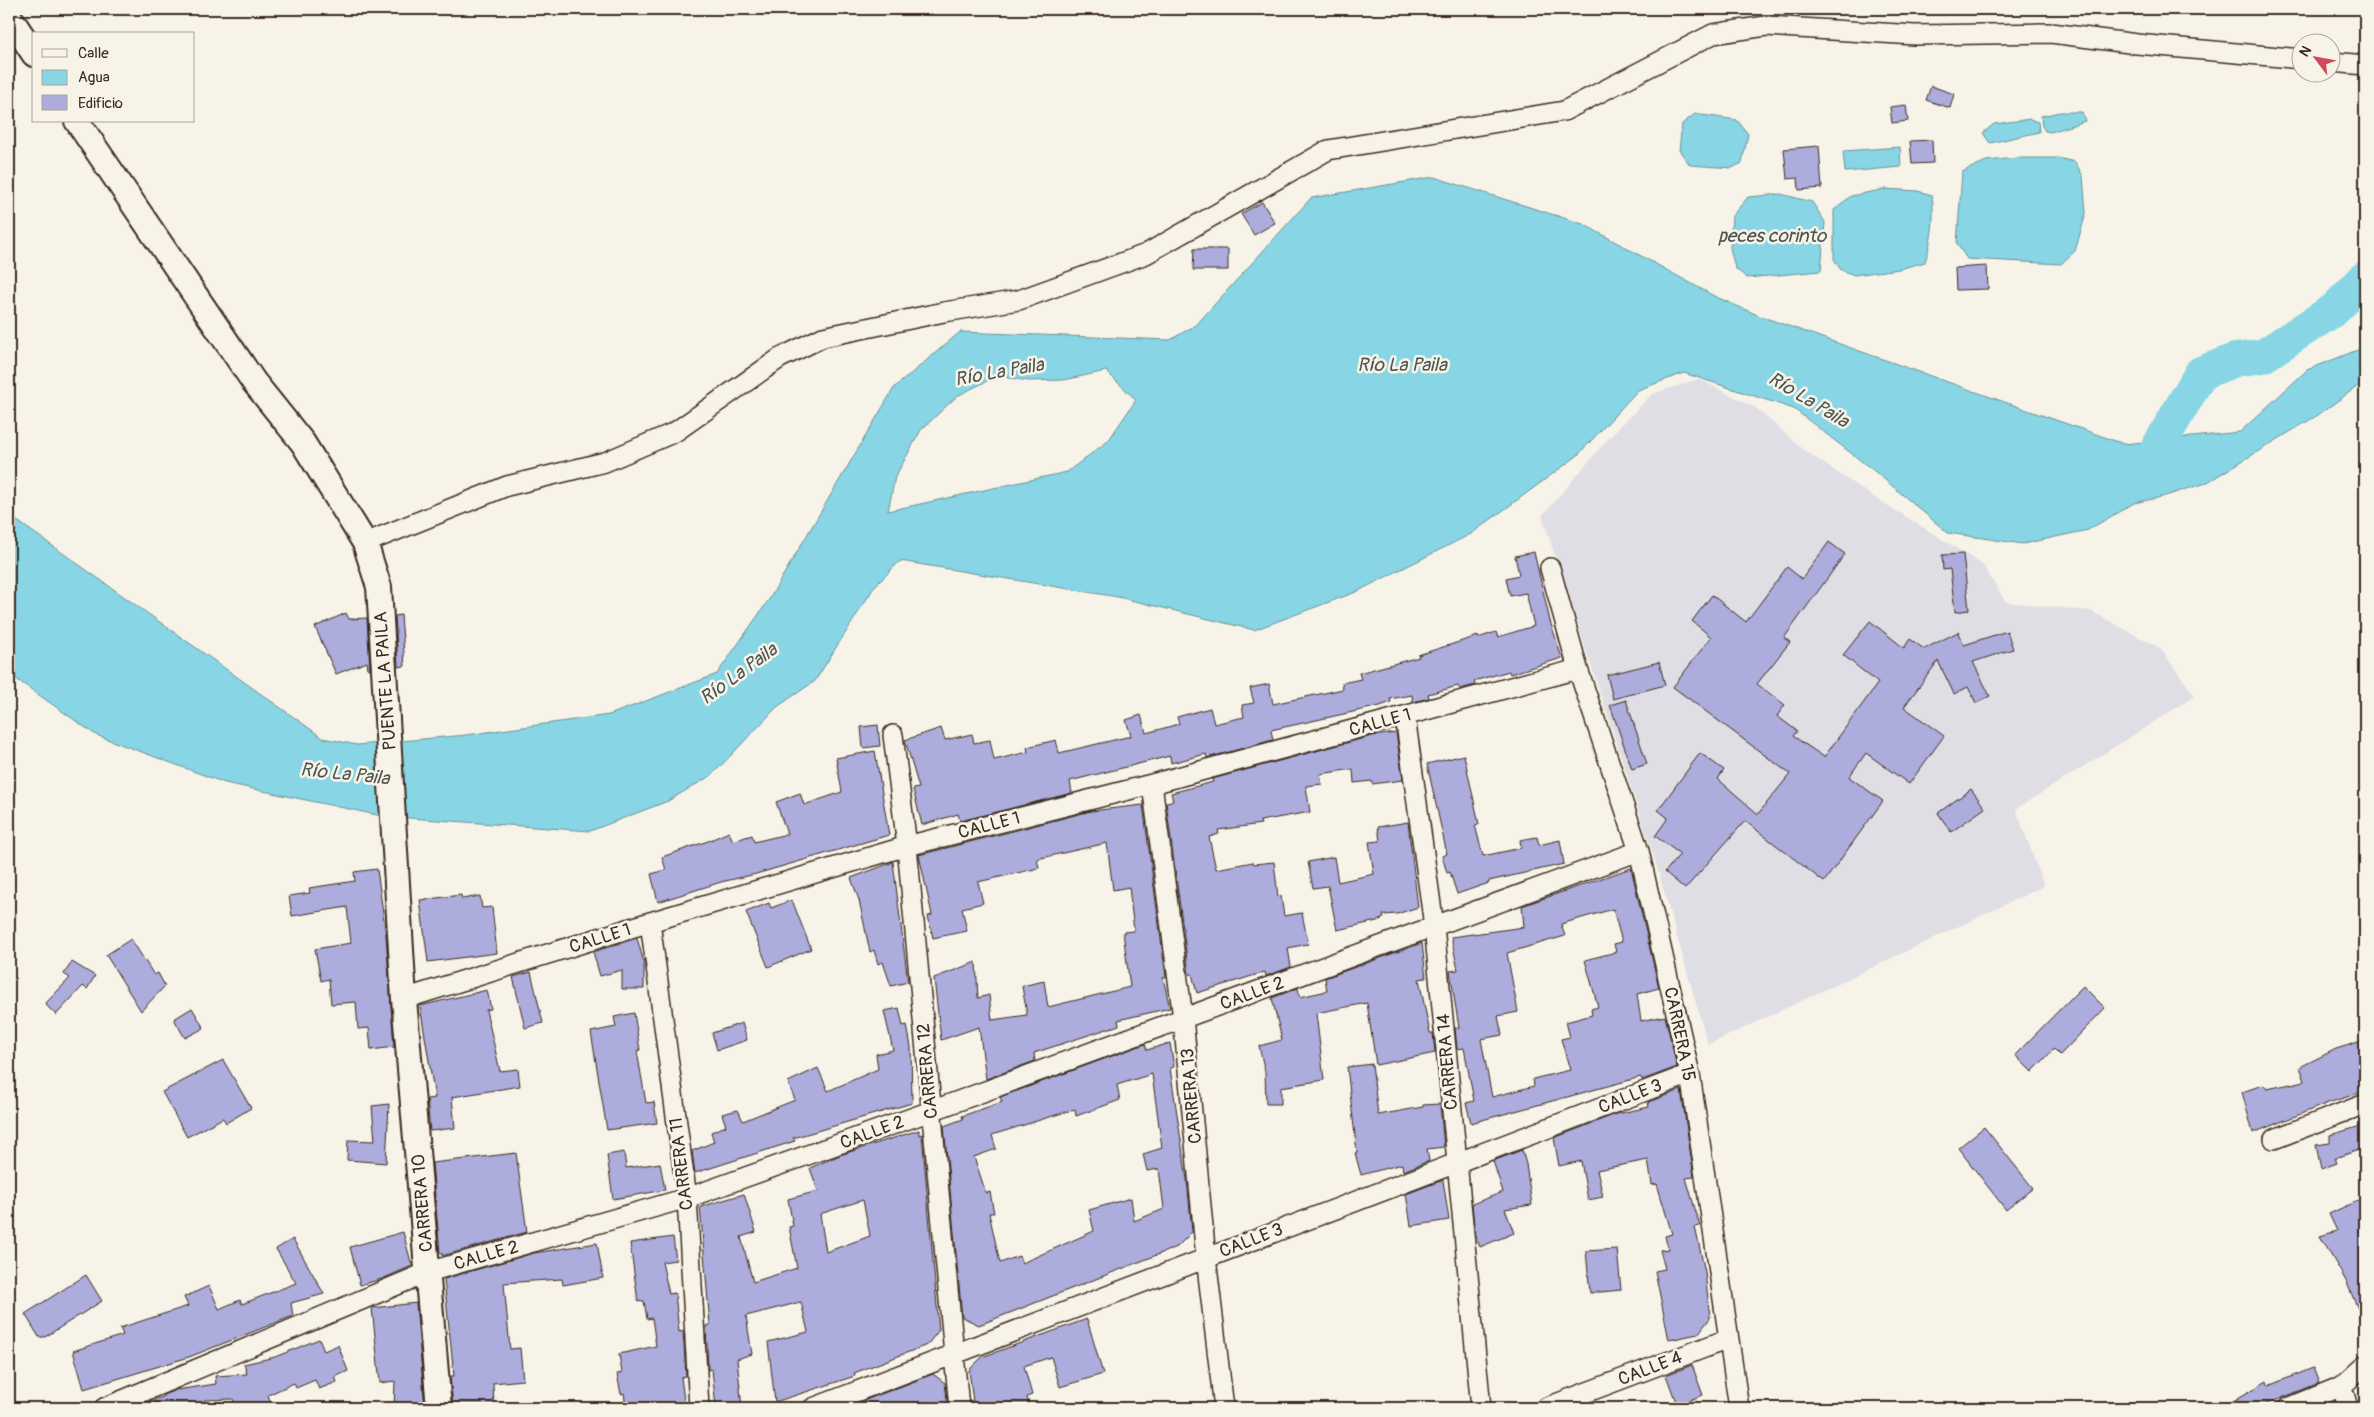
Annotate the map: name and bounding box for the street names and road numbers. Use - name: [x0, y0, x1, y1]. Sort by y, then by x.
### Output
- street label: PUENTE LA PAILA: [369, 610, 402, 751]
- street label: CALLE 1: [1347, 703, 1414, 742]
- street label: CALLE 1: [956, 807, 1023, 844]
- street label: CALLE 1: [566, 918, 634, 959]
- street label: CALLE 2: [1217, 971, 1287, 1016]
- street label: CARRERA 15: [1658, 985, 1701, 1083]
- street label: CARRERA 14: [1432, 1012, 1463, 1111]
- street label: CARRERA 12: [912, 1022, 943, 1120]
- street label: CARRERA 13: [1176, 1047, 1207, 1145]
- street label: CALLE 3: [1595, 1074, 1665, 1119]
- street label: CALLE 2: [837, 1110, 907, 1155]
- street label: CARRERA 11: [664, 1116, 699, 1212]
- street label: CARRERA 10: [407, 1153, 438, 1253]
- street label: CALLE 3: [1216, 1218, 1286, 1263]
- street label: CALLE 2: [451, 1235, 521, 1276]
- street label: CALLE 4: [1615, 1346, 1686, 1391]

